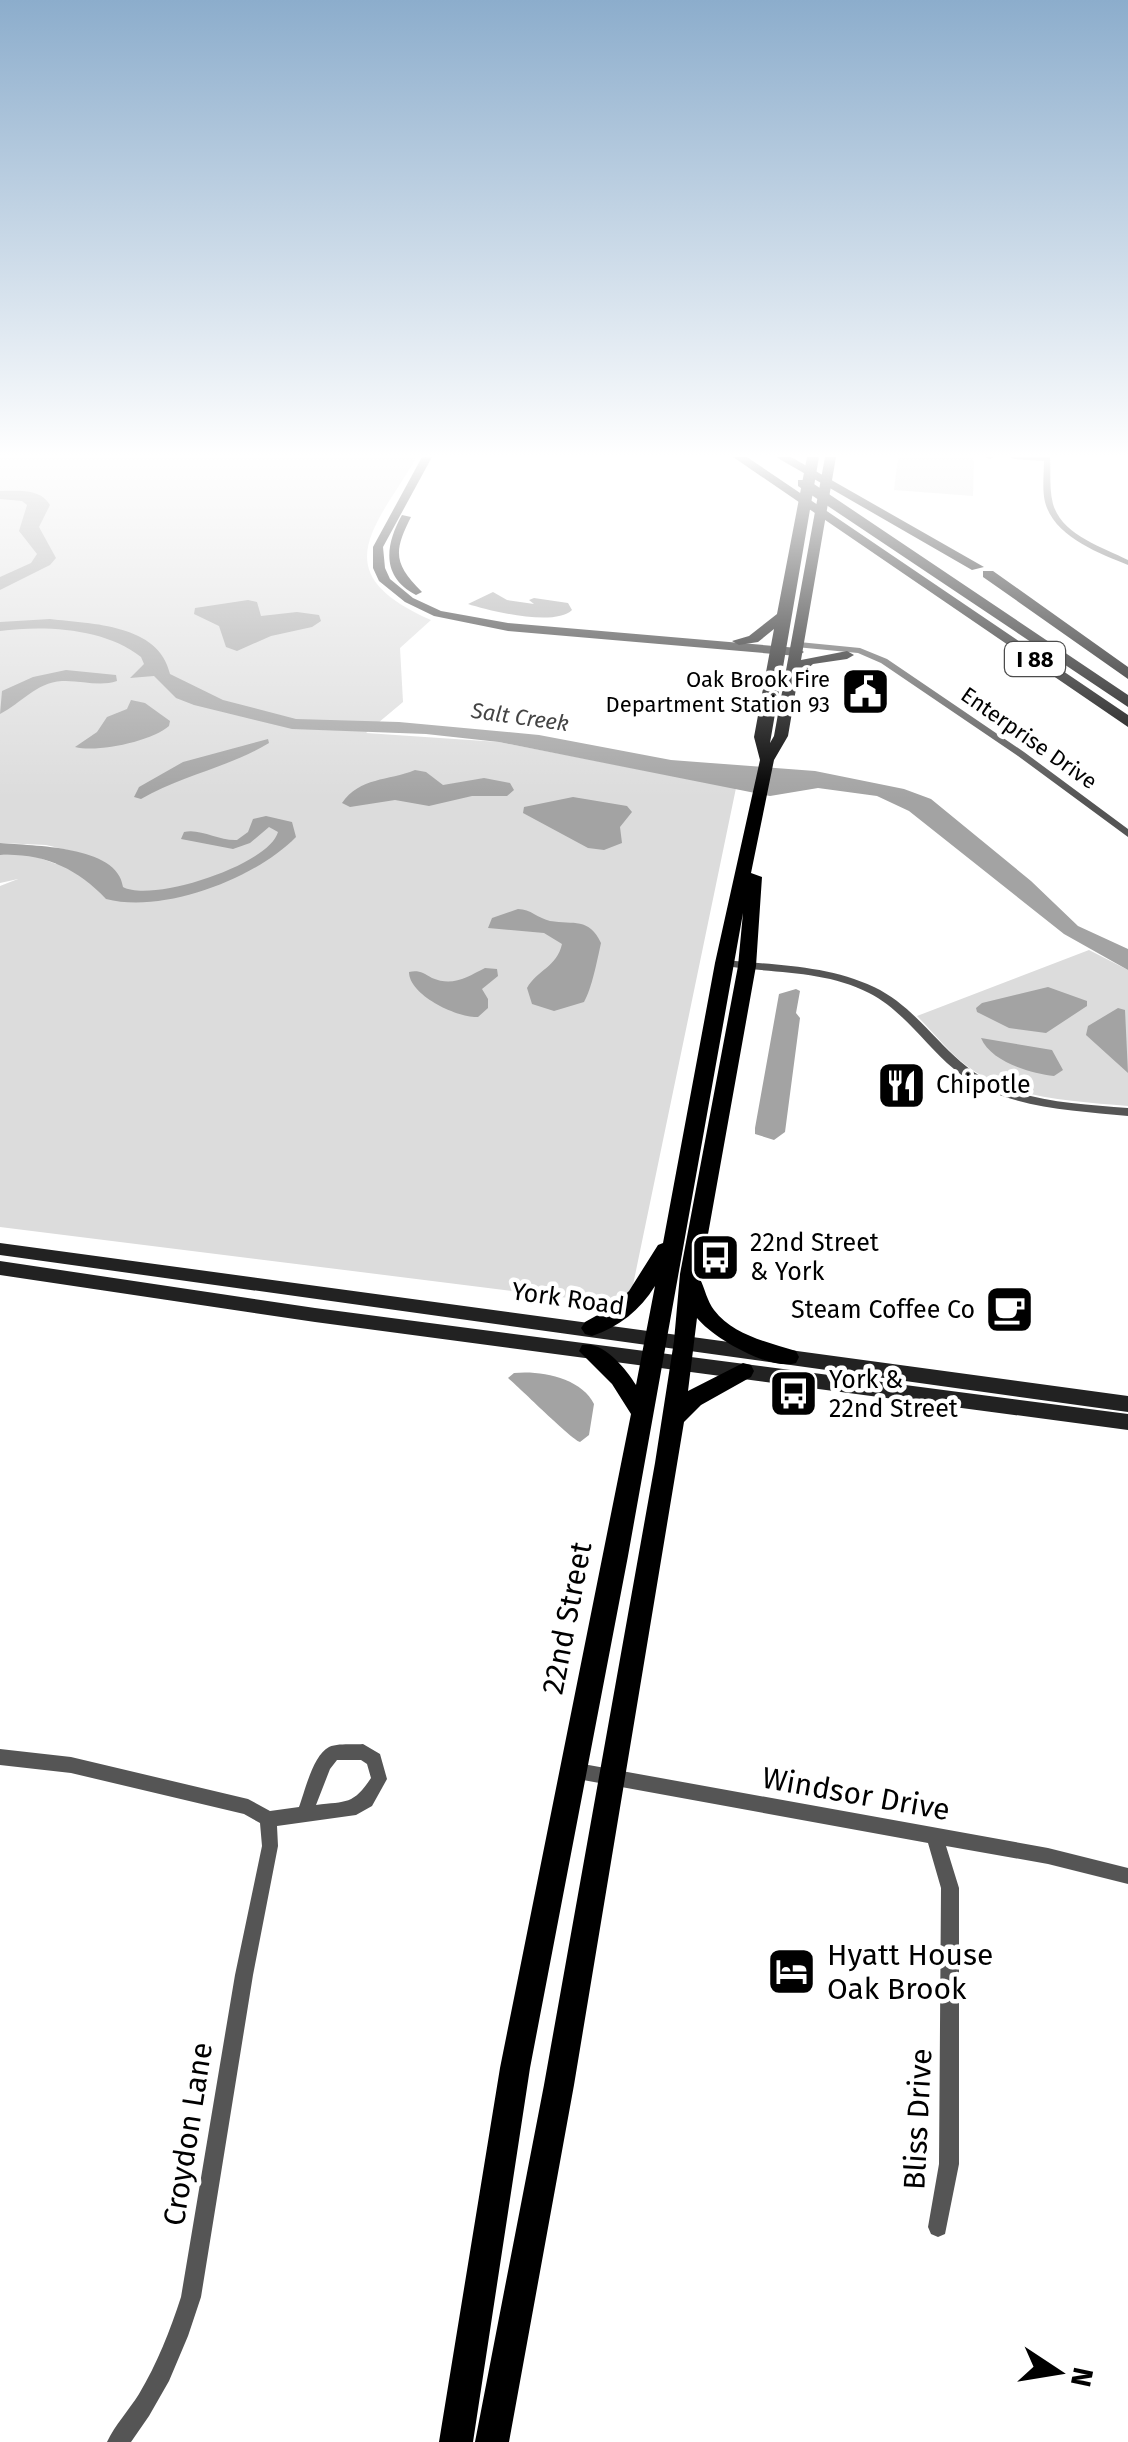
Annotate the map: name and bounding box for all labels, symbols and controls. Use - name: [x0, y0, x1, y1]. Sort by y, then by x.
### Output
- road number: I 88: [1005, 642, 1065, 676]
- place label: Oak Brook Fire Department Station 93: [606, 666, 830, 718]
- public building icon: Oak Brook Fire Department Station 93: [839, 666, 891, 718]
- street label: Enterprise Drive: [956, 681, 1102, 795]
- water label: Salt Creek: [468, 697, 571, 737]
- restaurant icon: Chipotle: [875, 1059, 927, 1111]
- place label: Chipotle: [936, 1070, 1031, 1100]
- place label: 22nd Street & York: [750, 1228, 880, 1287]
- bus stop icon: 22nd Street & York: [689, 1231, 741, 1283]
- street label: York Road: [510, 1276, 626, 1322]
- cafe icon: Steam Coffee Co: [984, 1284, 1036, 1336]
- place label: Steam Coffee Co: [791, 1295, 975, 1325]
- place label: York & 22nd Street: [829, 1365, 959, 1424]
- bus stop icon: York & 22nd Street: [768, 1368, 820, 1420]
- street label: 22nd Street: [535, 1539, 599, 1697]
- street label: Windsor Drive: [759, 1760, 953, 1828]
- place label: Hyatt House Oak Brook: [827, 1937, 993, 2007]
- hotel icon: Hyatt House Oak Brook: [766, 1946, 818, 1998]
- street label: Croydon Lane: [156, 2040, 220, 2228]
- street label: Bliss Drive: [896, 2047, 940, 2191]
- north arrow: [1008, 2322, 1108, 2422]
- text: N: [1064, 2365, 1100, 2390]

